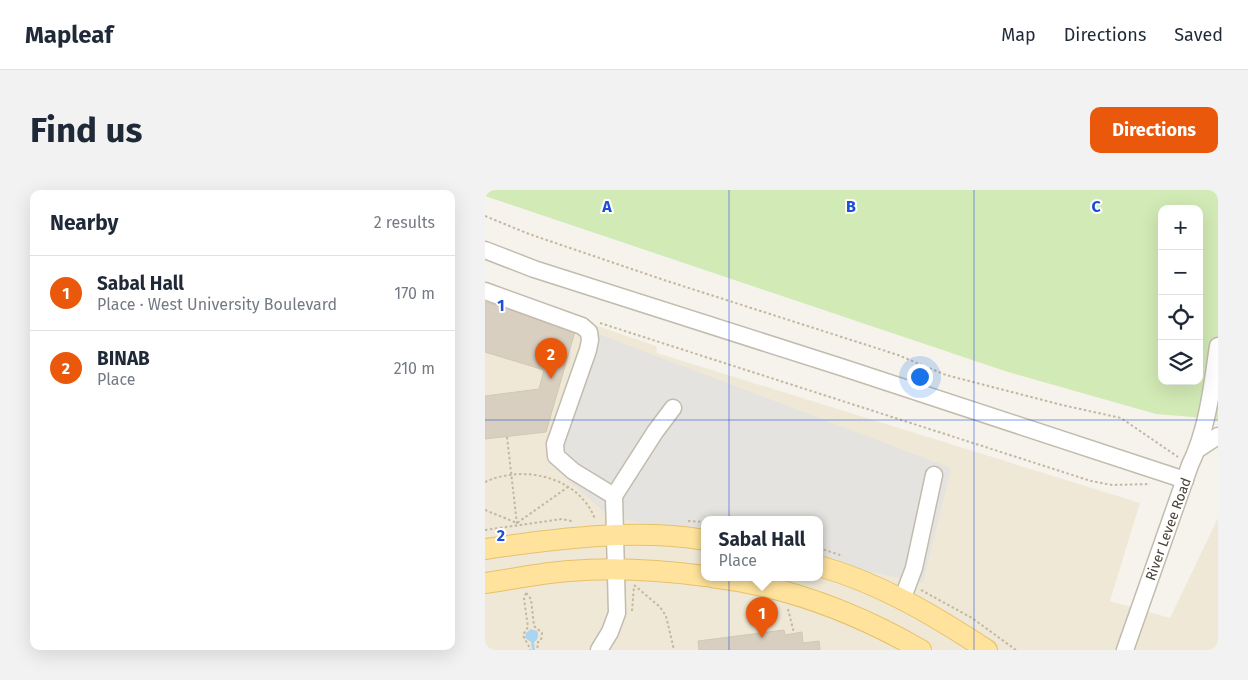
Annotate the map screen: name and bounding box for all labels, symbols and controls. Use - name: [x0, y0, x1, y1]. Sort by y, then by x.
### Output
- text: Mapleaf: [25, 21, 113, 49]
- text: Map: [1001, 24, 1036, 46]
- text: Directions: [1064, 24, 1146, 46]
- text: Saved: [1174, 24, 1223, 46]
- button: Directions: [1090, 107, 1218, 153]
- text: Find us: [30, 109, 142, 151]
- text: A: [601, 197, 612, 216]
- text: B: [846, 197, 856, 216]
- text: C: [1091, 197, 1101, 216]
- map controls: [1158, 205, 1203, 385]
- button: +: [1158, 205, 1203, 250]
- text: Nearby: [50, 210, 118, 236]
- text: 2 results: [374, 213, 435, 232]
- button: −: [1158, 250, 1203, 295]
- text: Sabal Hall: [97, 272, 184, 295]
- text: 1: [62, 284, 70, 303]
- text: 170 m: [394, 284, 435, 303]
- text: Place · West University Boulevard: [97, 295, 337, 314]
- button: locate: [1158, 295, 1203, 340]
- text: 1: [497, 296, 505, 315]
- pin: 2: [535, 338, 567, 379]
- button: layers: [1158, 340, 1203, 385]
- text: BINAB: [97, 347, 150, 370]
- text: 2: [62, 359, 70, 378]
- text: 210 m: [394, 359, 435, 378]
- your location: [907, 364, 933, 390]
- text: Place: [97, 370, 136, 389]
- street label: River Levee Road: [1142, 475, 1195, 583]
- popup: [701, 516, 823, 581]
- text: 2: [497, 526, 505, 545]
- text: Sabal Hall: [719, 528, 805, 551]
- text: Place: [719, 551, 757, 570]
- pin: 1: [746, 597, 778, 638]

